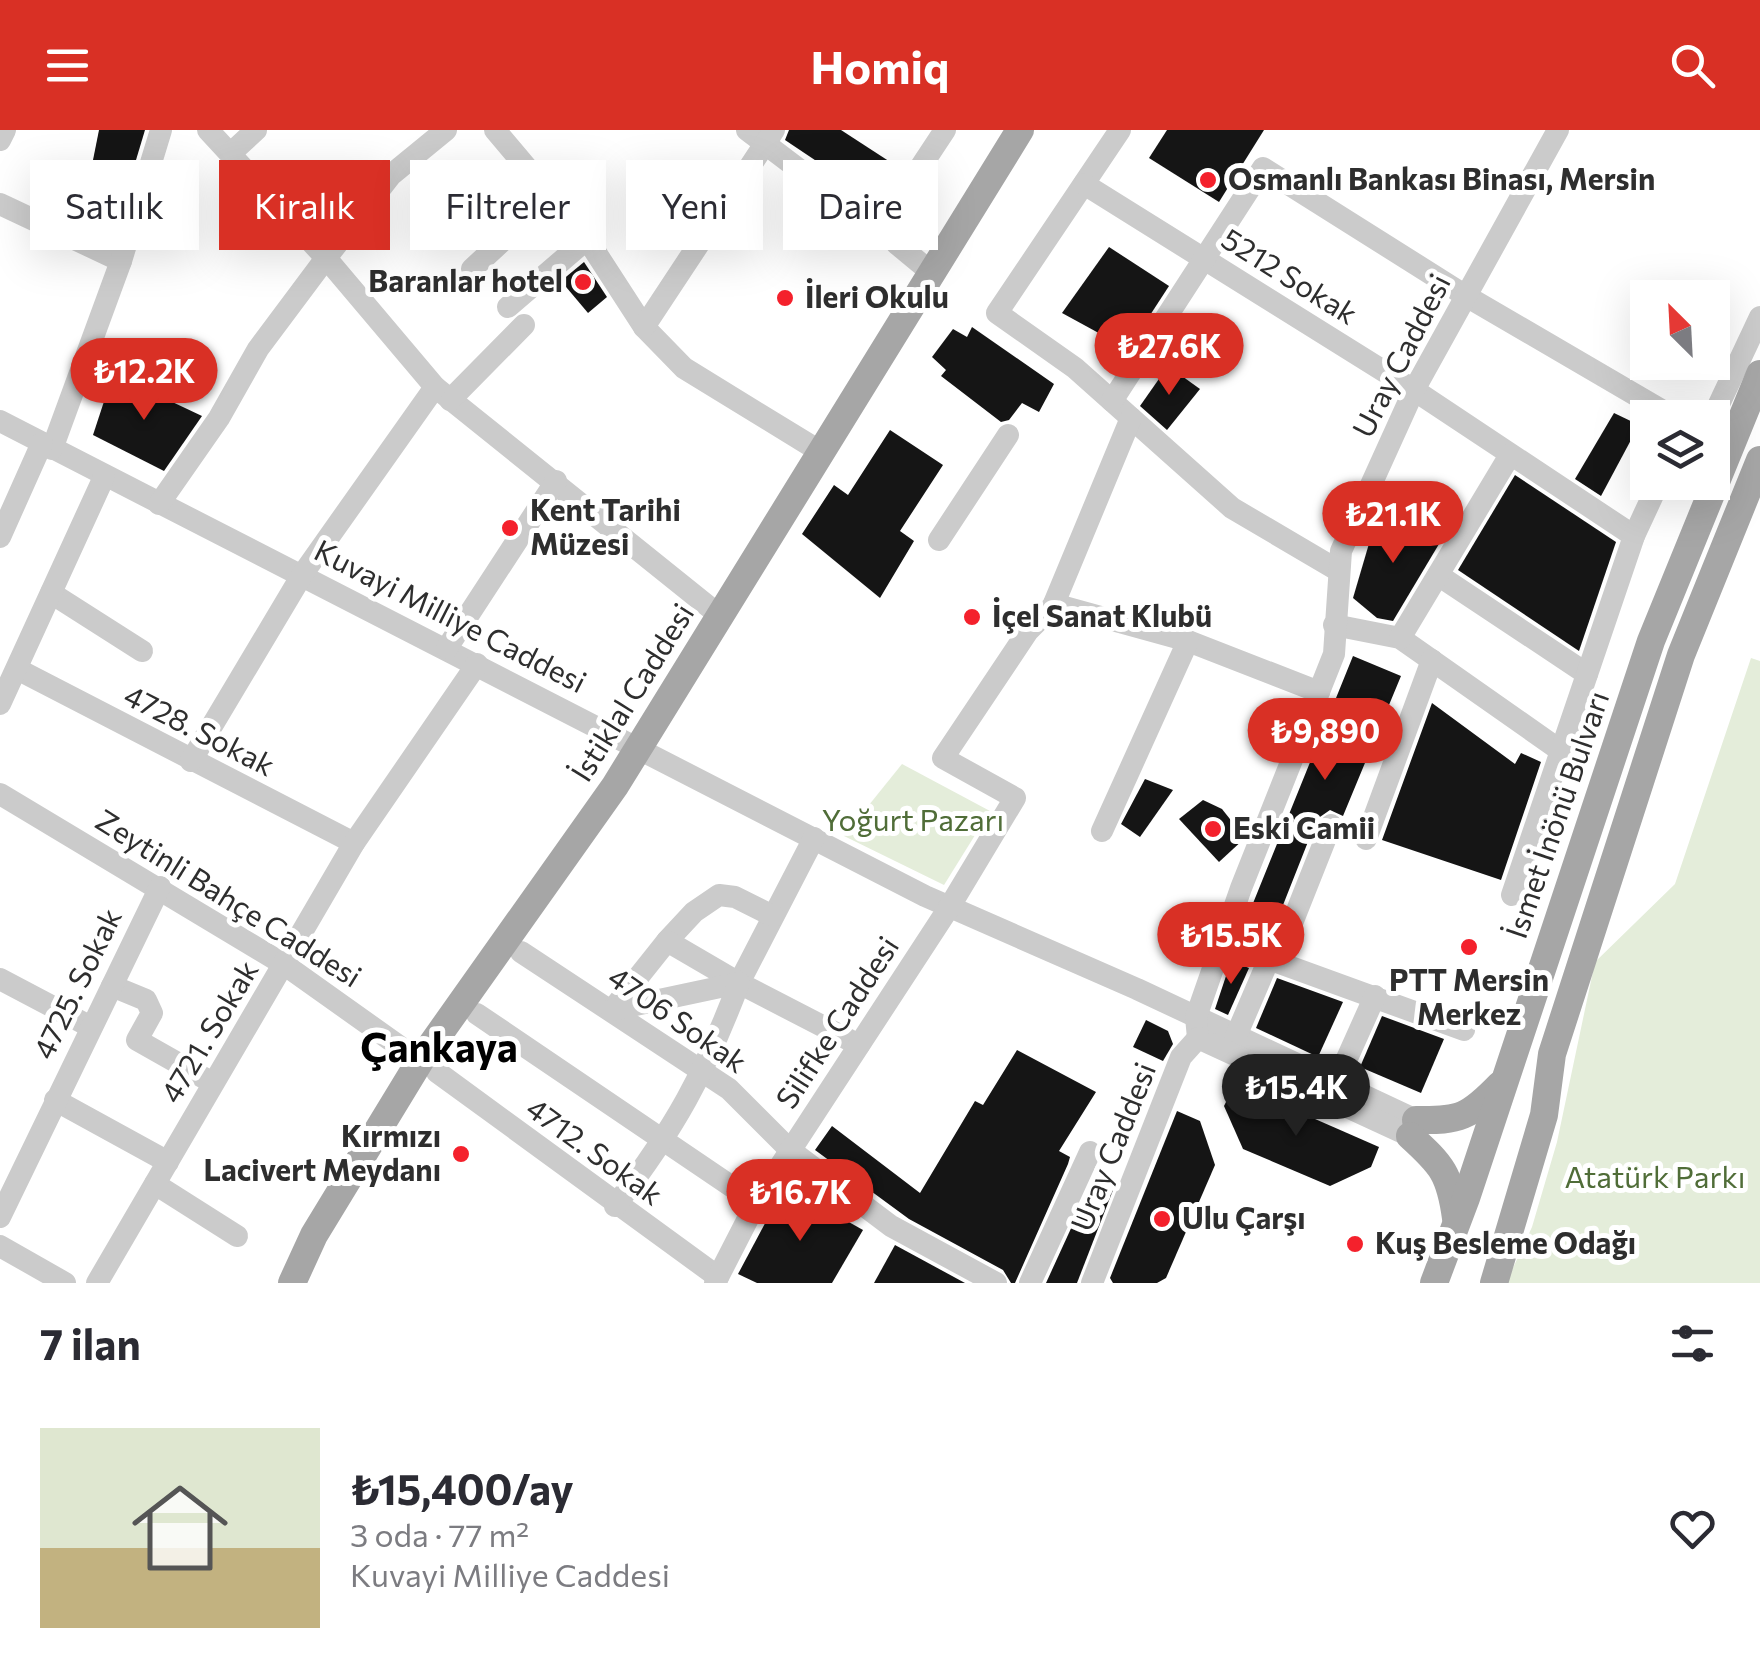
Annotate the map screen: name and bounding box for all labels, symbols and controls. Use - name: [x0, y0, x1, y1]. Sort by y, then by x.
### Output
- icon: menu: [40, 38, 95, 93]
- text: Homiq: [811, 38, 949, 93]
- icon: search: [1665, 38, 1720, 93]
- place label: Osmanlı Bankası Binası, Mersin: [1228, 159, 1655, 196]
- chip: Satılık: [30, 160, 199, 250]
- chip: Kiralık: [219, 160, 390, 250]
- chip: Filtreler: [410, 160, 606, 250]
- chip: Yeni: [626, 160, 763, 250]
- chip: Daire: [783, 160, 938, 250]
- marker: Osmanlı Bankası Binası, Mersin: [1197, 169, 1219, 191]
- street label: 5212 Sokak: [1216, 219, 1365, 331]
- place label: Baranlar hotel: [368, 261, 563, 298]
- street label: Uray Caddesi: [1343, 267, 1457, 443]
- marker: Baranlar hotel: [572, 271, 594, 293]
- place label: İleri Okulu: [805, 277, 949, 314]
- north arrow: [1630, 280, 1730, 380]
- map controls: [1630, 280, 1730, 500]
- marker: İleri Okulu: [774, 287, 796, 309]
- pin: ₺27.6K: [1088, 313, 1250, 398]
- text: ₺27.6K: [1117, 325, 1221, 365]
- pin: ₺12.2K: [63, 338, 225, 423]
- text: ₺12.2K: [93, 350, 195, 390]
- button: layers: [1630, 400, 1730, 500]
- pin: ₺21.1K: [1312, 481, 1474, 566]
- place label: Kent Tarihi Müzesi: [530, 490, 681, 561]
- text: ₺21.1K: [1344, 493, 1442, 533]
- marker: Kent Tarihi Müzesi: [499, 517, 521, 539]
- street label: Kuvayi Milliye Caddesi: [309, 530, 593, 699]
- street label: İstiklal Caddesi: [561, 596, 700, 788]
- place label: İçel Sanat Klubü: [992, 596, 1212, 634]
- marker: İçel Sanat Klubü: [961, 606, 983, 628]
- street label: 4728. Sokak: [119, 675, 282, 782]
- street label: İsmet İnönü Bulvarı: [1496, 686, 1615, 943]
- pin: ₺9,890: [1244, 698, 1406, 783]
- text: ₺9,890: [1270, 710, 1380, 750]
- street label: Zeytinli Bahçe Caddesi: [90, 800, 369, 994]
- park label: Yoğurt Pazarı: [822, 800, 1004, 837]
- place label: Eski Camii: [1233, 808, 1375, 845]
- marker: Eski Camii: [1202, 818, 1224, 840]
- street label: 4725. Sokak: [23, 901, 128, 1064]
- pin: ₺15.5K: [1150, 902, 1312, 987]
- text: ₺15.5K: [1179, 914, 1283, 954]
- street label: Silifke Caddesi: [767, 929, 905, 1115]
- marker: PTT Mersin Merkez: [1458, 936, 1480, 958]
- street label: 4721. Sokak: [151, 953, 265, 1108]
- street label: 4706 Sokak: [602, 957, 755, 1079]
- place label: PTT Mersin Merkez: [1389, 960, 1549, 1031]
- district label: Çankaya: [360, 1021, 518, 1071]
- pin: ₺15.4K: [1215, 1054, 1377, 1139]
- street label: Uray Caddesi: [1061, 1056, 1162, 1236]
- text: ₺15.4K: [1244, 1066, 1348, 1106]
- street label: 4712. Sokak: [520, 1088, 671, 1212]
- place label: Kırmızı Lacivert Meydanı: [204, 1116, 441, 1187]
- marker: Kırmızı Lacivert Meydanı: [450, 1143, 472, 1165]
- park label: Atatürk Parkı: [1564, 1157, 1746, 1194]
- pin: ₺16.7K: [719, 1159, 881, 1244]
- text: ₺16.7K: [748, 1171, 852, 1211]
- place label: Ulu Çarşı: [1182, 1198, 1306, 1236]
- marker: Ulu Çarşı: [1151, 1208, 1173, 1230]
- place label: Kuş Besleme Odağı: [1375, 1223, 1636, 1261]
- marker: Kuş Besleme Odağı: [1344, 1233, 1366, 1255]
- icon: filters: [1665, 1316, 1720, 1371]
- text: 7 ilan: [40, 1317, 141, 1369]
- text: ₺15,400/ay: [350, 1462, 574, 1514]
- icon: home: [120, 1468, 240, 1588]
- icon: heart: [1665, 1501, 1720, 1556]
- text: 3 oda · 77 m²: [350, 1514, 529, 1554]
- text: Kuvayi Milliye Caddesi: [350, 1554, 670, 1594]

